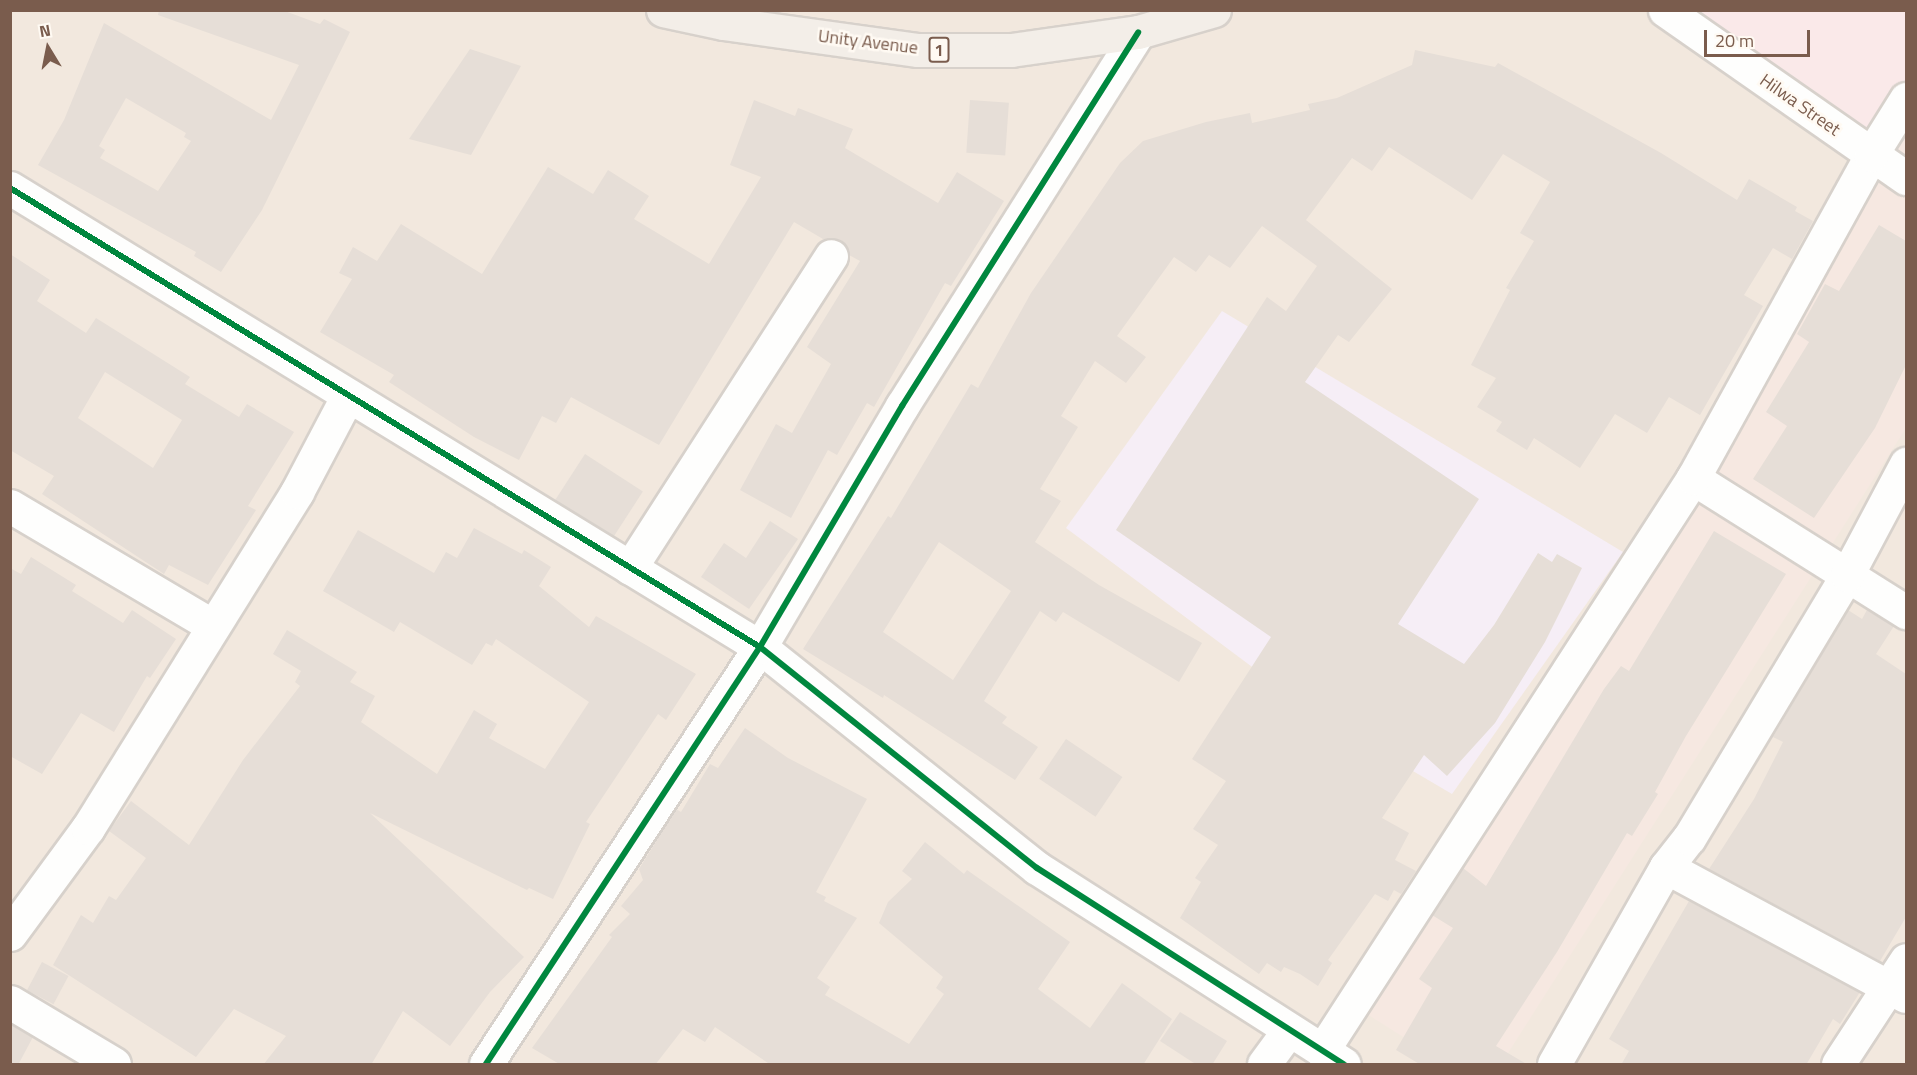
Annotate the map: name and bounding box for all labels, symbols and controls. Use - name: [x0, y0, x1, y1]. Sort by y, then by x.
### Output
- text: N: [37, 17, 52, 43]
- north arrow: [18, 18, 78, 78]
- scale bar: [1707, 18, 1814, 56]
- street label: Unity Avenue: [817, 25, 919, 59]
- text: 20 m: [1715, 27, 1754, 54]
- road number: 1: [928, 37, 950, 63]
- street label: Hilwa Street: [1756, 69, 1844, 141]

